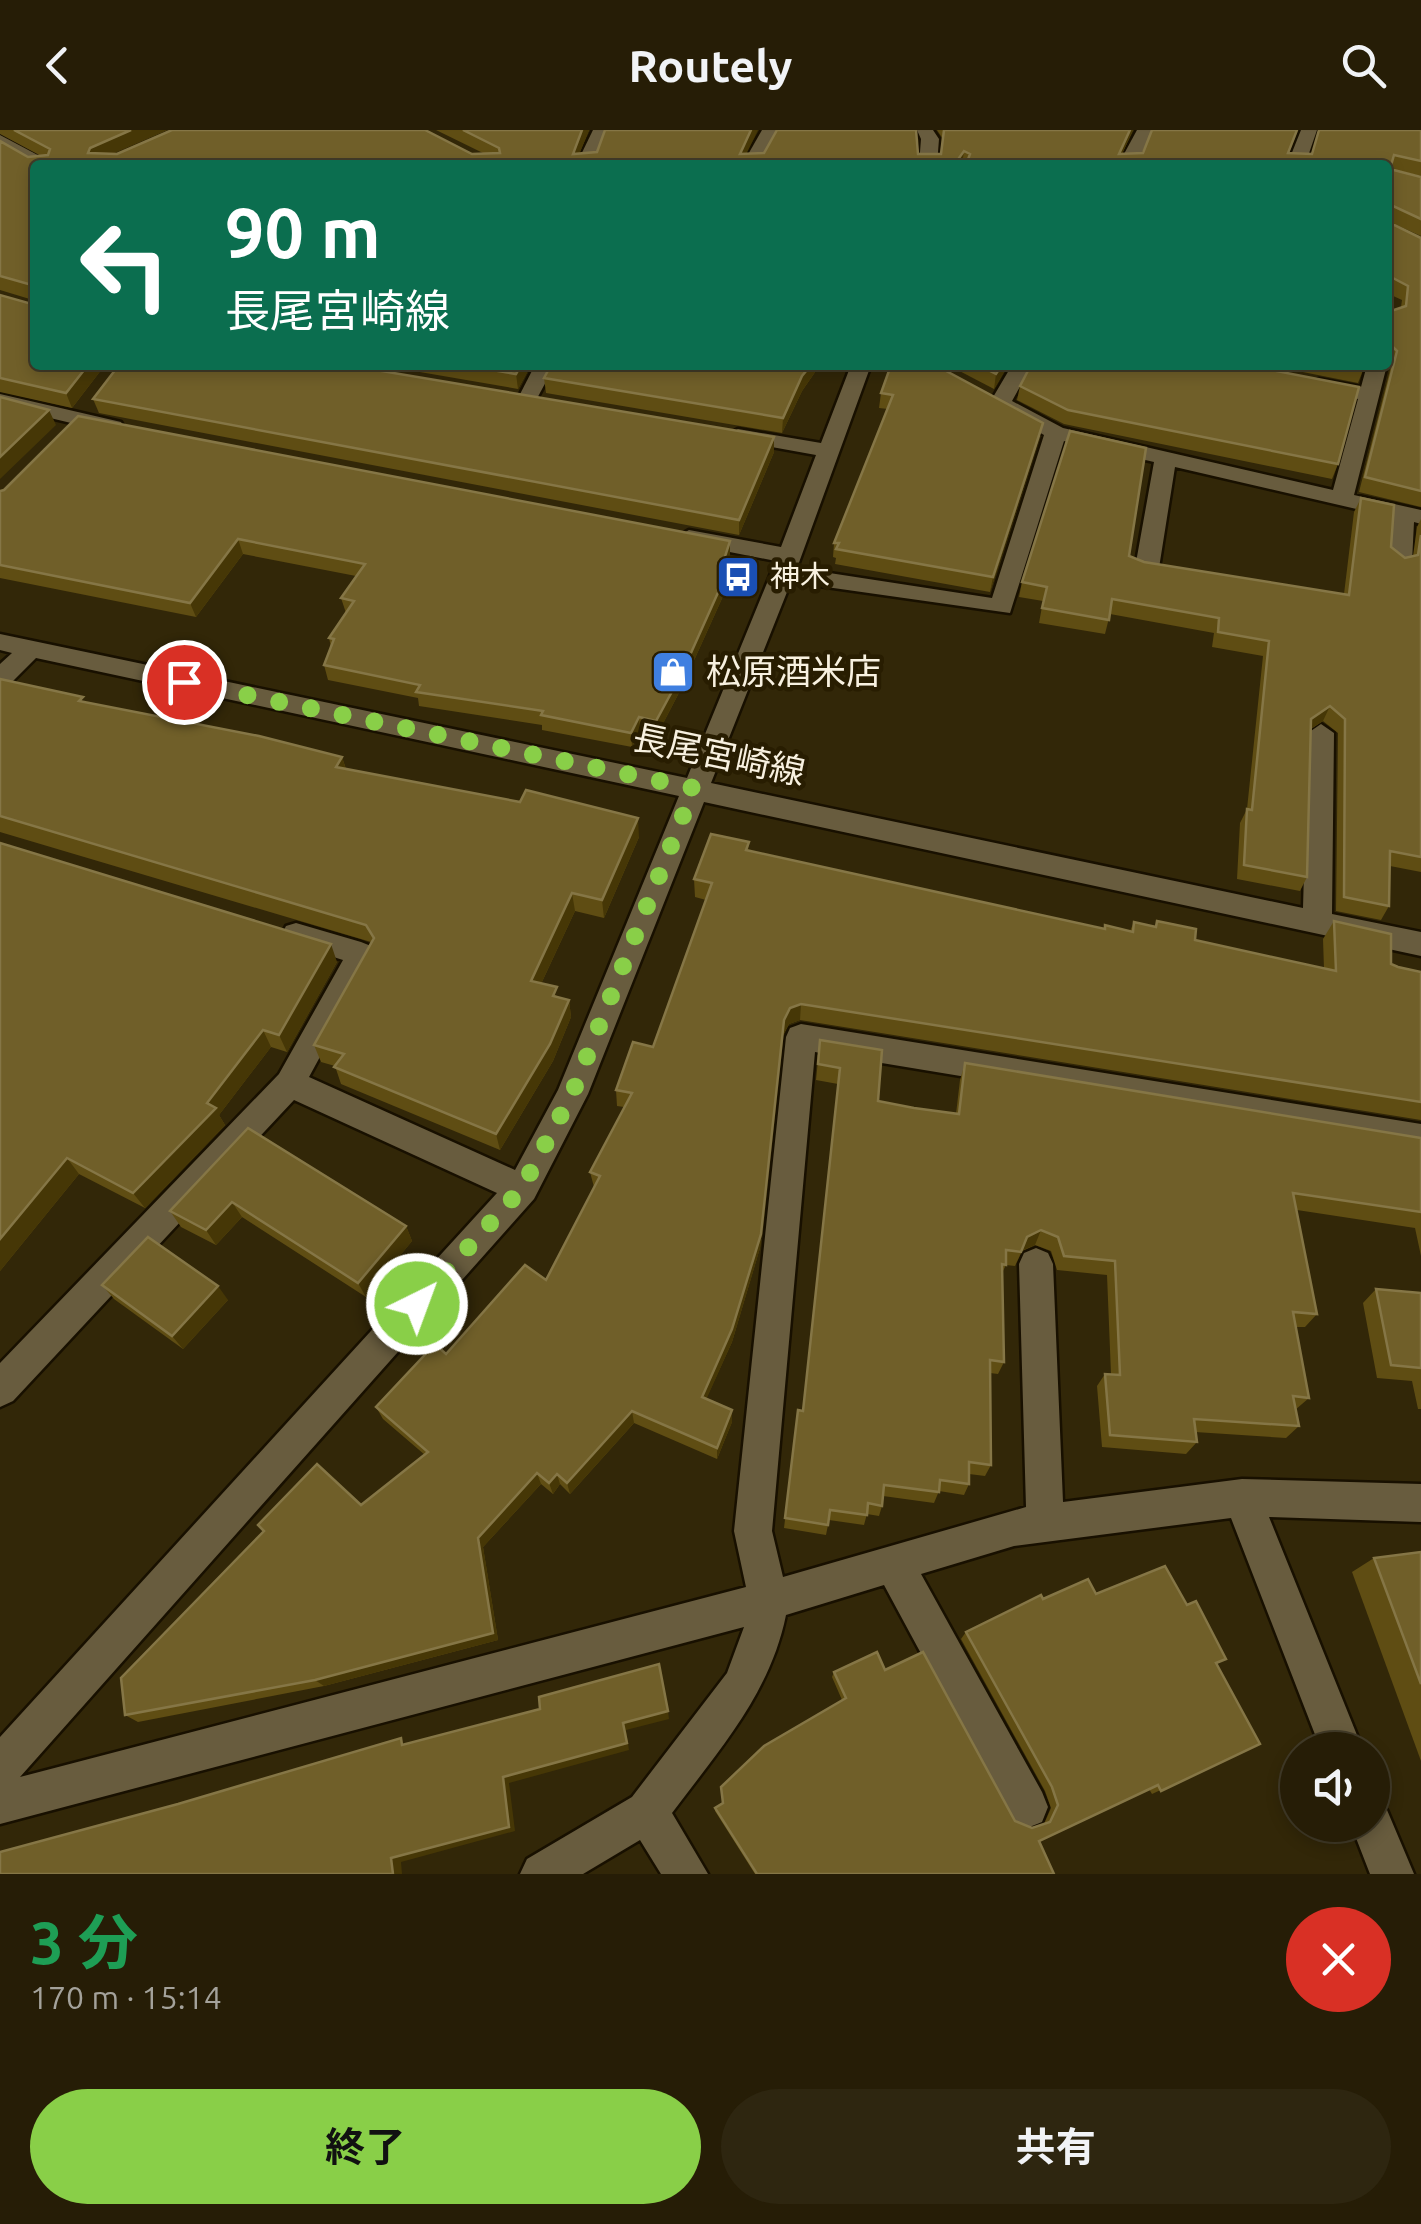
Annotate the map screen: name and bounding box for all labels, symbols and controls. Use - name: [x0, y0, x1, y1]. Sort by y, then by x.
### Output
- icon: back: [30, 38, 85, 93]
- icon: search: [1336, 38, 1391, 93]
- text: Routely: [629, 40, 792, 91]
- text: 90 m: [225, 193, 381, 271]
- icon: left: [60, 200, 190, 330]
- text: 長尾宮崎線: [225, 285, 450, 336]
- bus stop icon: 神木: [715, 554, 761, 600]
- place label: 神木: [770, 559, 830, 593]
- pin: [142, 640, 227, 725]
- shop icon: 松原酒米店: [650, 649, 696, 695]
- place label: 松原酒米店: [706, 651, 881, 691]
- icon: arrive: [157, 655, 212, 710]
- street label: 長尾宮崎線: [629, 716, 809, 792]
- position arrow: [365, 1252, 469, 1356]
- map controls: [1280, 1732, 1390, 1842]
- button: sound: [1280, 1732, 1390, 1842]
- button: close: [1286, 1907, 1391, 2012]
- text: 3 分: [30, 1908, 138, 1975]
- text: 170 m · 15:14: [30, 1979, 222, 2015]
- button: 終了: [30, 2089, 701, 2204]
- button: 共有: [721, 2089, 1391, 2204]

